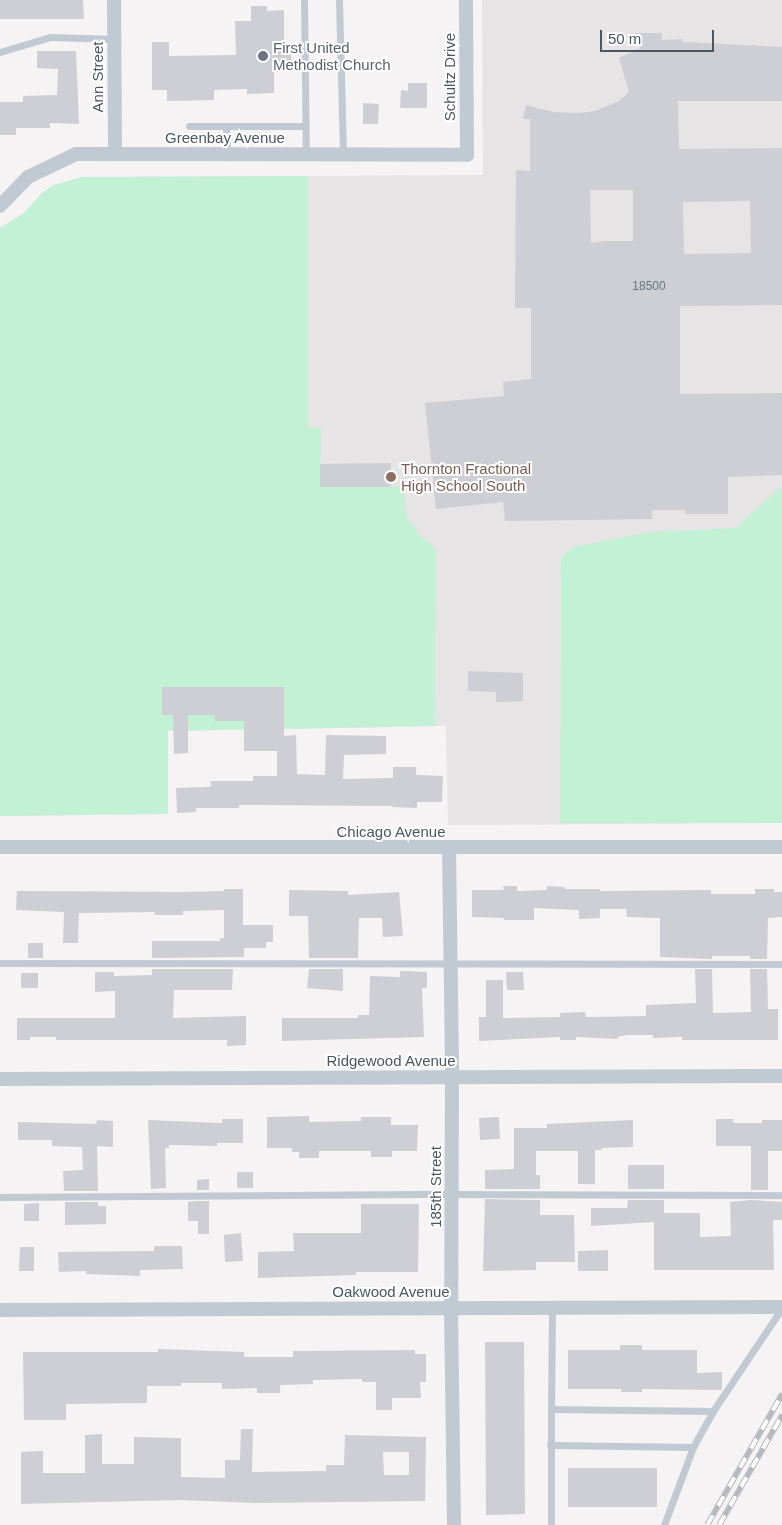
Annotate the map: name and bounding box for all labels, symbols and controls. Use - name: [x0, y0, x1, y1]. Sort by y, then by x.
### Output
- scale bar: [602, 20, 716, 52]
- text: 50 m: [608, 30, 641, 47]
- street label: Schultz Drive: [441, 33, 459, 121]
- place label: First United Methodist Church: [273, 38, 391, 73]
- street label: Ann Street: [89, 42, 107, 112]
- marker: First United Methodist Church: [257, 50, 269, 62]
- street label: Greenbay Avenue: [165, 129, 285, 147]
- house number: 18500: [632, 280, 666, 294]
- place label: Thornton Fractional High School South: [401, 459, 531, 494]
- marker: Thornton Fractional High School South: [385, 471, 397, 483]
- street label: Chicago Avenue: [336, 823, 446, 841]
- street label: Ridgewood Avenue: [326, 1052, 456, 1070]
- street label: 185th Street: [427, 1146, 445, 1228]
- street label: Oakwood Avenue: [332, 1283, 450, 1301]

